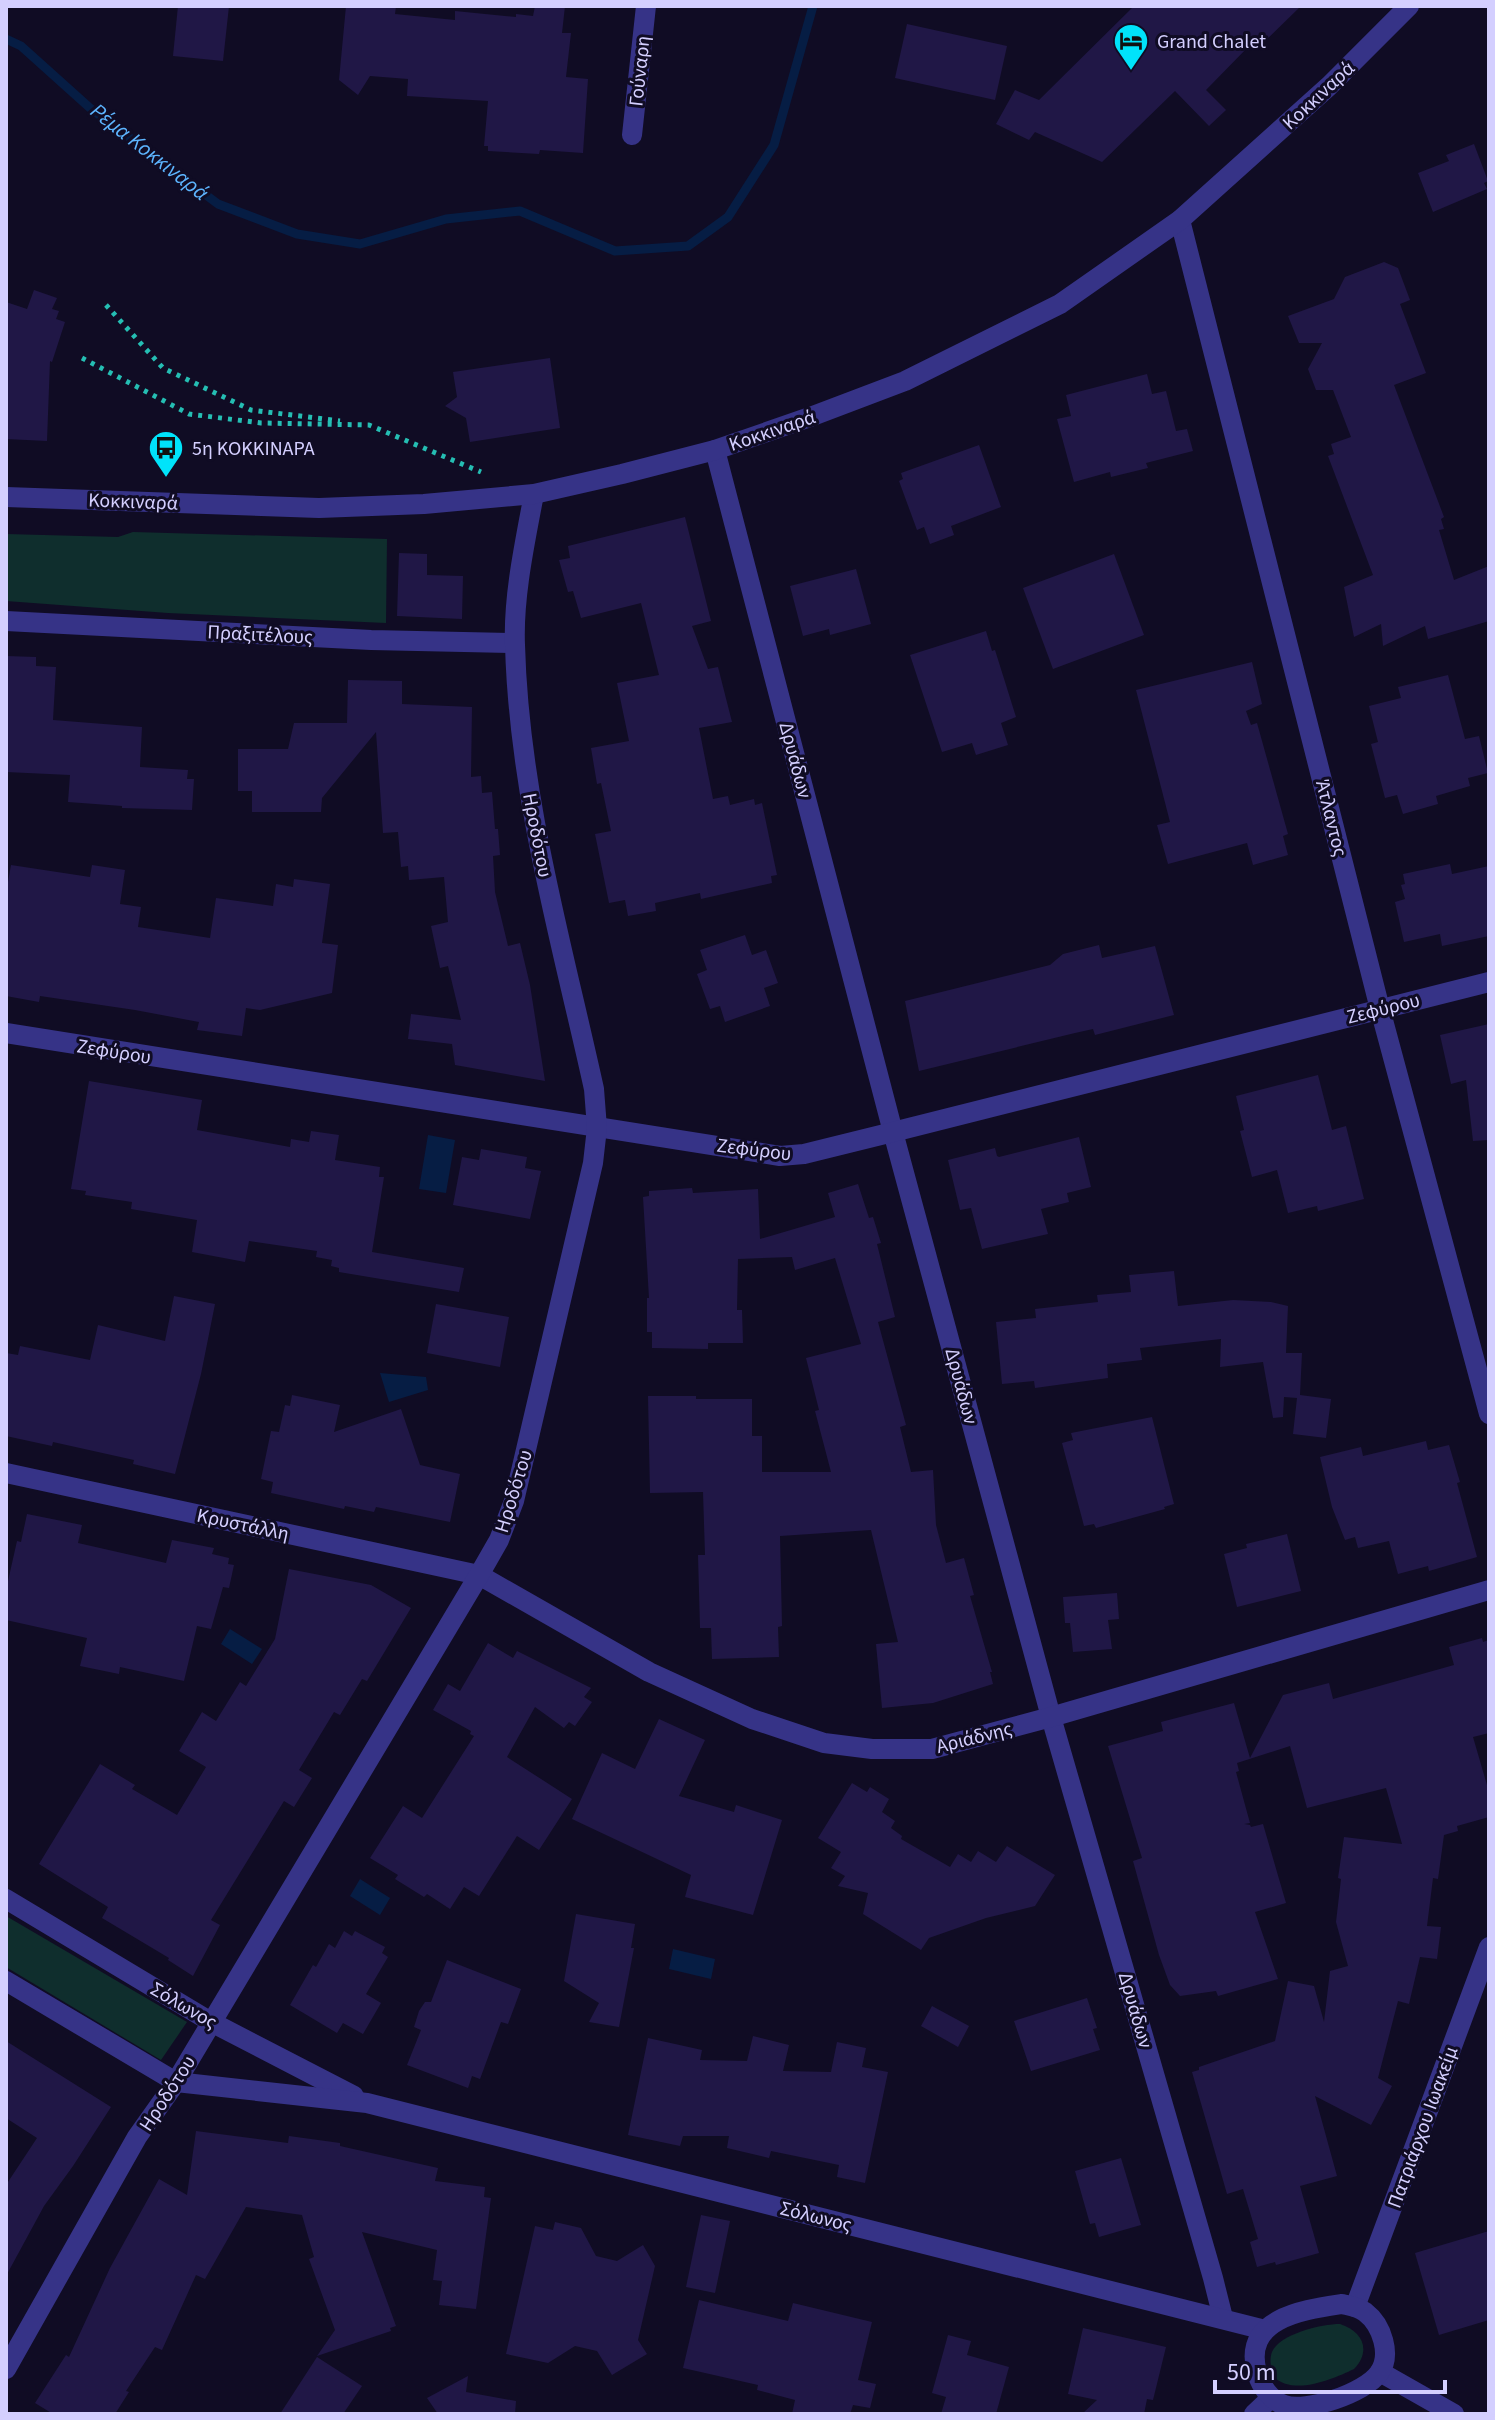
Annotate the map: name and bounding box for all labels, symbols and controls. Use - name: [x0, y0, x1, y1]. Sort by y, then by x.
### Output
- hotel icon: Grand Chalet: [1112, 22, 1150, 72]
- place label: Grand Chalet: [1157, 28, 1266, 56]
- street label: Γούναρη: [622, 34, 658, 108]
- street label: Κοκκιναρά: [1276, 55, 1361, 137]
- water label: Ρέμα Κοκκιναρά: [83, 95, 216, 208]
- street label: Κοκκιναρά: [725, 403, 819, 459]
- bus stop icon: 5η ΚΟΚΚΙΝΑΡΑ: [147, 429, 185, 479]
- place label: 5η ΚΟΚΚΙΝΑΡΑ: [192, 435, 315, 463]
- street label: Κοκκιναρά: [88, 486, 178, 518]
- street label: Πραξιτέλους: [206, 618, 314, 652]
- street label: Δρυάδων: [771, 719, 819, 802]
- street label: Άτλαντος: [1308, 777, 1354, 860]
- street label: Ηροδότου: [515, 791, 559, 880]
- street label: Ζεφύρου: [1344, 986, 1423, 1032]
- street label: Ζεφύρου: [75, 1032, 153, 1072]
- street label: Ζεφύρου: [715, 1132, 793, 1168]
- street label: Δρυάδων: [937, 1345, 985, 1428]
- street label: Ηροδότου: [488, 1446, 540, 1536]
- street label: Κρυστάλλη: [194, 1502, 291, 1548]
- street label: Αριάδνης: [933, 1715, 1015, 1761]
- street label: Δρυάδων: [1111, 1969, 1159, 2052]
- street label: Σόλωνος: [145, 1975, 222, 2036]
- street label: Πατριάρχου Ιωακείμ: [1381, 2042, 1465, 2212]
- street label: Ηροδότου: [133, 2050, 203, 2137]
- street label: Σόλωνος: [777, 2195, 855, 2239]
- scale bar: [1215, 2344, 1445, 2394]
- text: 50 m: [1227, 2355, 1276, 2390]

